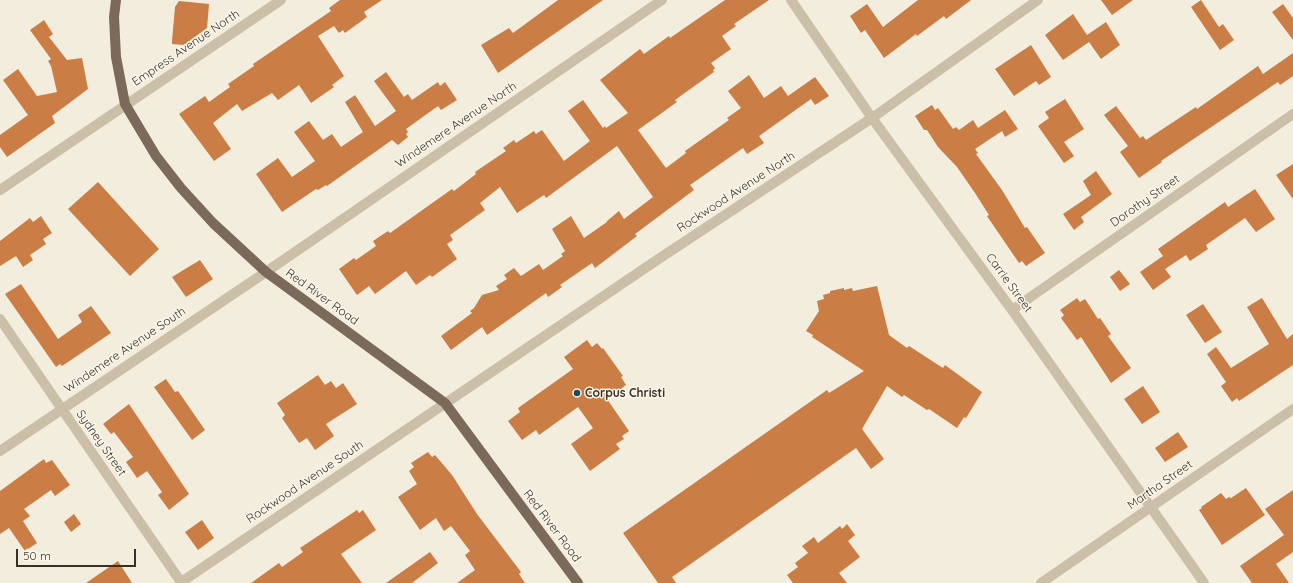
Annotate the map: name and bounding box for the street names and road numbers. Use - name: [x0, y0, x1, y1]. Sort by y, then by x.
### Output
- street label: Empress Avenue North: [130, 7, 242, 89]
- street label: Windemere Avenue North: [393, 79, 519, 171]
- street label: Rockwood Avenue North: [674, 148, 798, 236]
- street label: Dorothy Street: [1108, 172, 1182, 230]
- street label: Carrie Street: [983, 251, 1035, 315]
- street label: Red River Road: [283, 266, 361, 328]
- street label: Windemere Avenue South: [62, 304, 188, 396]
- street label: Sydney Street: [73, 407, 129, 479]
- street label: Rockwood Avenue South: [244, 437, 366, 527]
- street label: Martha Street: [1125, 457, 1195, 513]
- street label: Red River Road: [520, 487, 584, 565]

